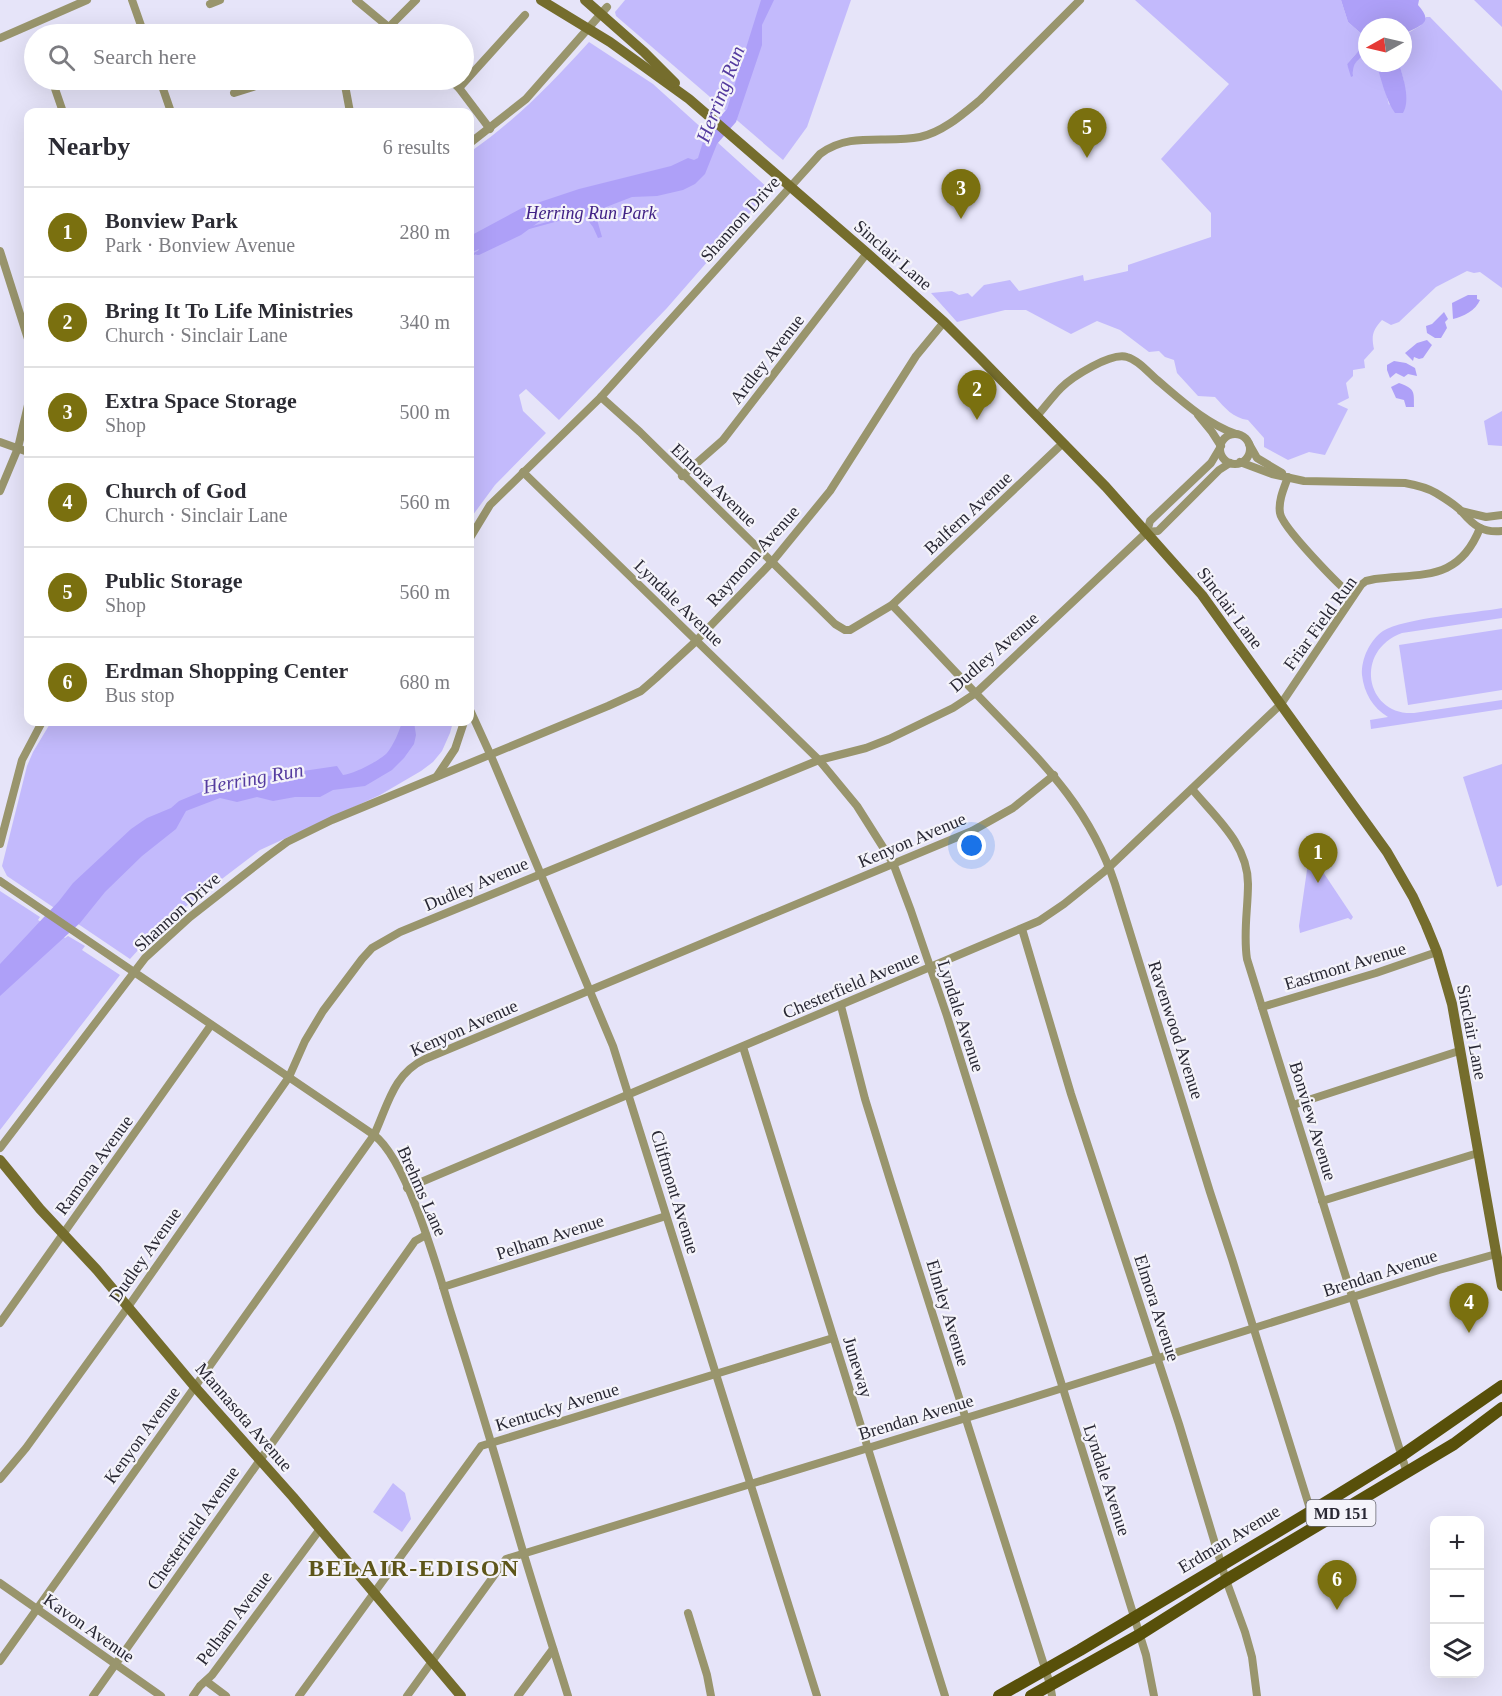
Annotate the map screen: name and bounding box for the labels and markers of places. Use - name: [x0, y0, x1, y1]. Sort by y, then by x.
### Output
- pin: 5: [1068, 108, 1106, 158]
- pin: 3: [942, 170, 980, 219]
- pin: 2: [958, 370, 996, 420]
- pin: 1: [1298, 834, 1338, 883]
- pin: 4: [1450, 1284, 1488, 1333]
- pin: 6: [1318, 1560, 1356, 1610]

